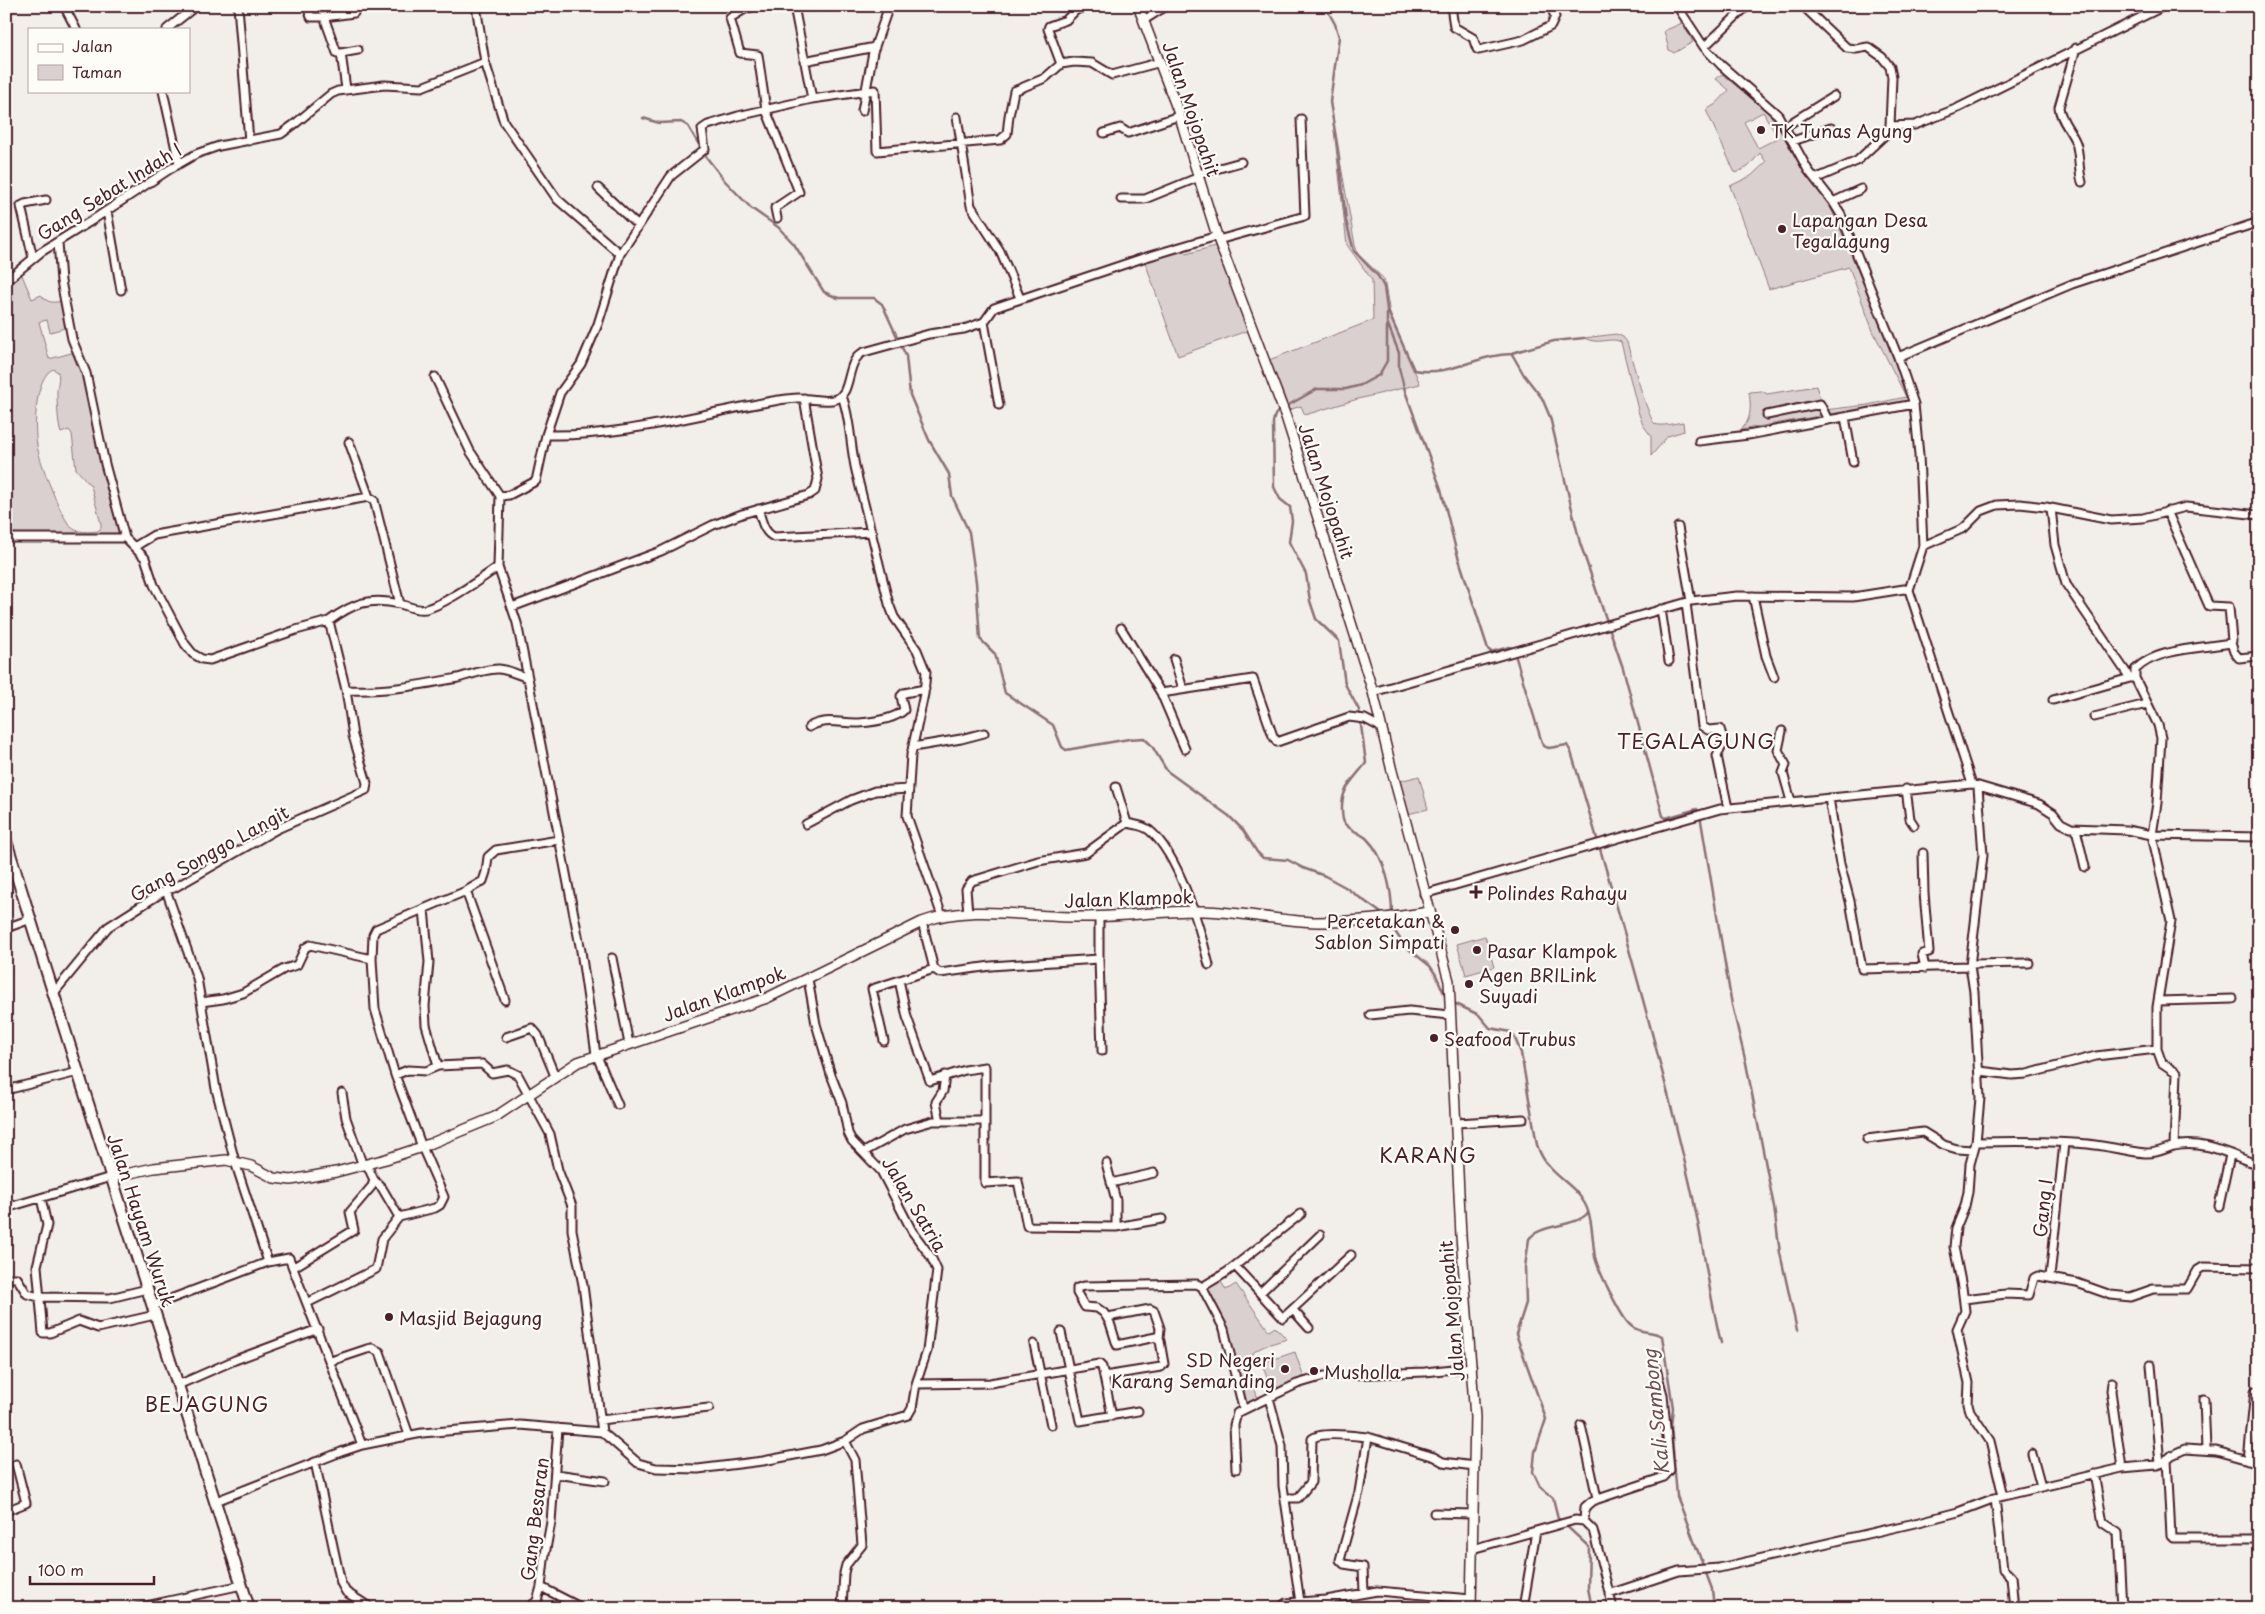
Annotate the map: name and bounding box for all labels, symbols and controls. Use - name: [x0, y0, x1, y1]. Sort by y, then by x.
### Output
- legend: [28, 28, 190, 92]
- text: Jalan: [72, 34, 113, 57]
- street label: Jalan Mojopahit: [1156, 38, 1228, 180]
- text: Taman: [72, 60, 122, 83]
- place label: TK Tunas Agung: [1771, 117, 1913, 144]
- marker: TK Tunas Agung: [1755, 124, 1767, 136]
- street label: Gang Sebat Indah I: [31, 135, 187, 247]
- place label: Lapangan Desa Tegalagung: [1792, 206, 1928, 254]
- marker: Lapangan Desa Tegalagung: [1776, 223, 1788, 235]
- street label: Jalan Mojopahit: [1292, 420, 1362, 562]
- district label: TEGALAGUNG: [1617, 726, 1775, 756]
- street label: Gang Songgo Langit: [125, 798, 293, 908]
- place label: Polindes Rahayu: [1487, 879, 1628, 906]
- street label: Jalan Klampok: [1064, 882, 1194, 914]
- marker: Polindes Rahayu: [1469, 885, 1483, 899]
- place label: Percetakan & Sablon Simpati: [1314, 907, 1445, 955]
- marker: Percetakan & Sablon Simpati: [1449, 924, 1461, 936]
- place label: Pasar Klampok: [1487, 937, 1617, 964]
- marker: Pasar Klampok: [1471, 944, 1483, 956]
- street label: Jalan Klampok: [659, 958, 789, 1028]
- place label: Agen BRILink Suyadi: [1479, 961, 1597, 1009]
- marker: Agen BRILink Suyadi: [1463, 978, 1475, 990]
- place label: Seafood Trubus: [1444, 1025, 1576, 1052]
- marker: Seafood Trubus: [1428, 1032, 1440, 1044]
- street label: Jalan Hayam Wuruk: [101, 1130, 183, 1310]
- district label: KARANG: [1379, 1140, 1477, 1170]
- street label: Jalan Satria: [876, 1151, 955, 1257]
- street label: Gang I: [2025, 1177, 2059, 1239]
- street label: Jalan Mojopahit: [1431, 1239, 1471, 1383]
- place label: Masjid Bejagung: [399, 1304, 542, 1331]
- marker: Masjid Bejagung: [383, 1311, 395, 1323]
- place label: SD Negeri Karang Semanding: [1111, 1346, 1275, 1394]
- water label: Kali Sambong: [1634, 1346, 1676, 1476]
- place label: Musholla: [1324, 1358, 1402, 1385]
- marker: SD Negeri Karang Semanding: [1279, 1363, 1291, 1375]
- marker: Musholla: [1308, 1365, 1320, 1377]
- district label: BEJAGUNG: [145, 1389, 269, 1419]
- street label: Gang Besaran: [513, 1456, 555, 1582]
- scale bar: [30, 1554, 154, 1586]
- text: 100 m: [38, 1558, 84, 1581]

